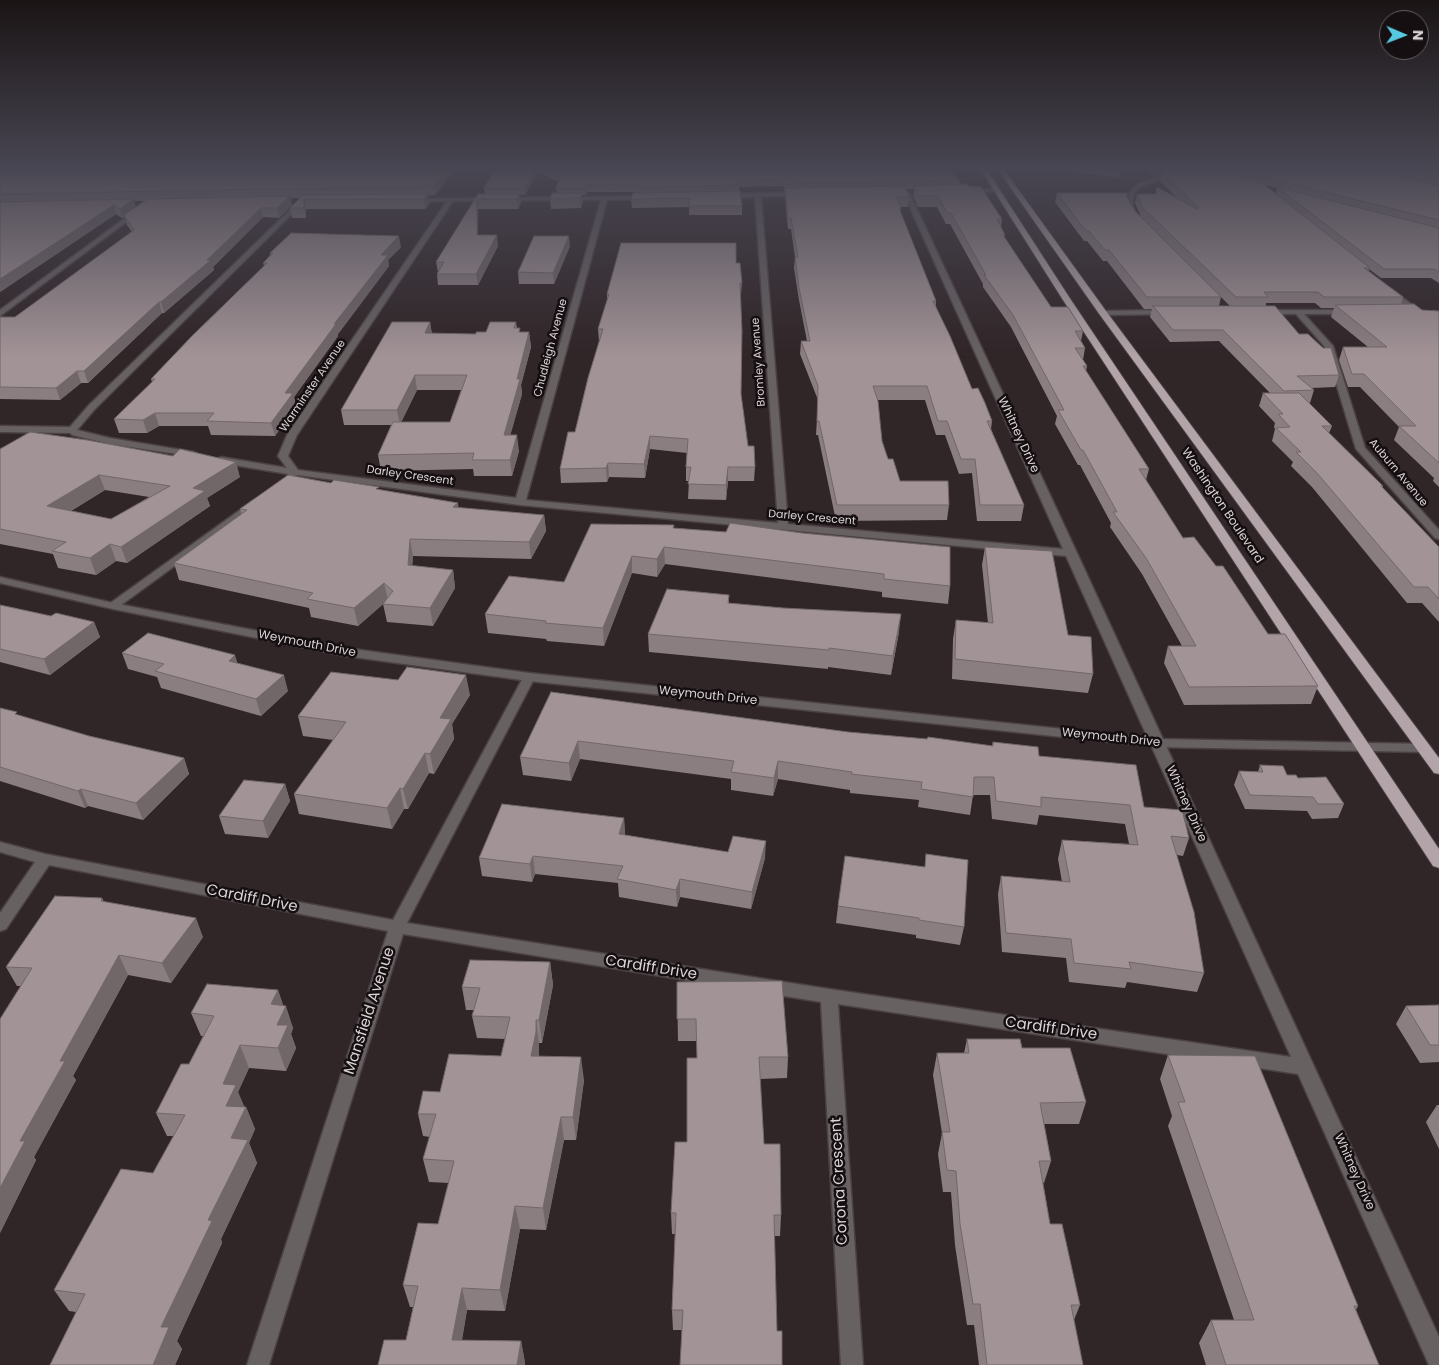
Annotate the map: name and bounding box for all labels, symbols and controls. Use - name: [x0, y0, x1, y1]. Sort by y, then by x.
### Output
- north arrow: [1379, 10, 1429, 60]
- text: N: [1408, 30, 1428, 41]
- street label: Chudleigh Avenue: [532, 298, 570, 398]
- street label: Bromley Avenue: [749, 317, 769, 407]
- street label: Warminster Avenue: [277, 337, 349, 435]
- street label: Whitney Drive: [994, 395, 1042, 475]
- street label: Auburn Avenue: [1366, 436, 1430, 510]
- street label: Washington Boulevard: [1178, 446, 1266, 566]
- street label: Darley Crescent: [366, 463, 454, 489]
- street label: Darley Crescent: [768, 508, 856, 528]
- street label: Weymouth Drive: [257, 627, 357, 661]
- street label: Weymouth Drive: [658, 684, 758, 708]
- street label: Weymouth Drive: [1061, 726, 1161, 750]
- street label: Whitney Drive: [1163, 764, 1209, 844]
- street label: Cardiff Drive: [205, 881, 299, 917]
- street label: Mansfield Avenue: [341, 945, 399, 1077]
- street label: Cardiff Drive: [604, 952, 698, 984]
- street label: Cardiff Drive: [1004, 1014, 1098, 1044]
- street label: Corona Crescent: [828, 1117, 852, 1245]
- street label: Whitney Drive: [1331, 1132, 1377, 1212]

